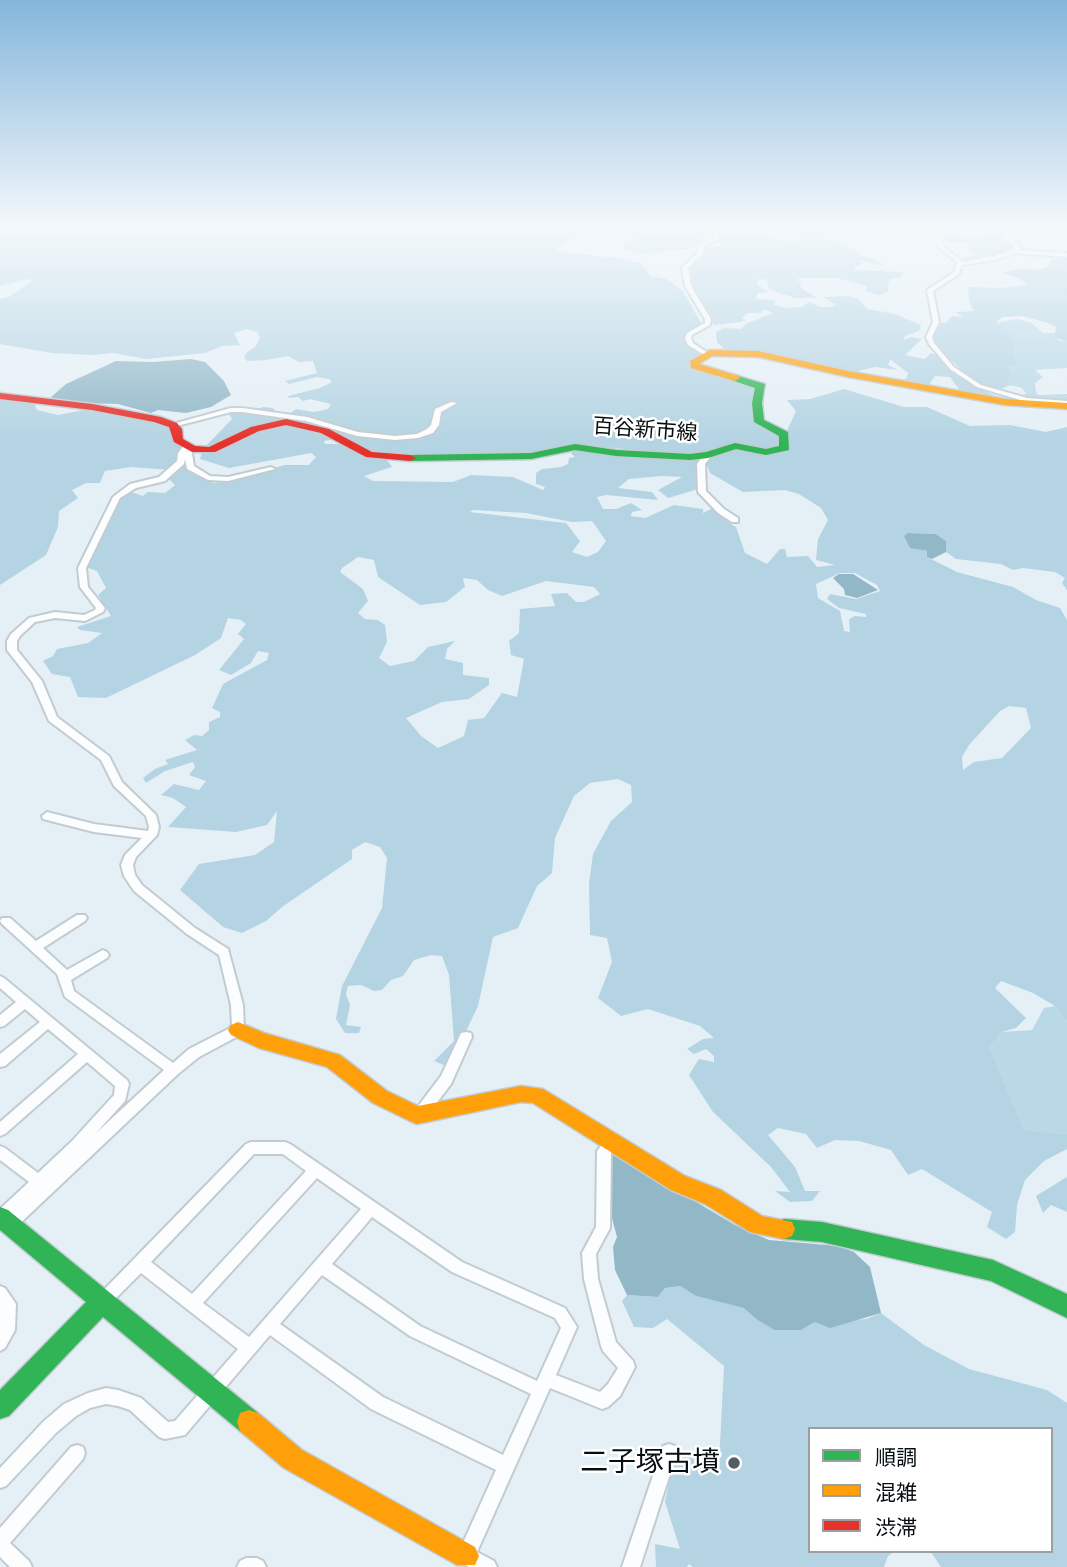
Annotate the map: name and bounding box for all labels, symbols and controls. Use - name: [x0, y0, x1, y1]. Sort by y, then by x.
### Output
- street label: 百谷新市線: [592, 414, 698, 446]
- legend: [808, 1427, 1053, 1553]
- text: 順調: [875, 1444, 917, 1470]
- place label: 二子塚古墳: [580, 1446, 720, 1480]
- marker: 二子塚古墳: [726, 1455, 742, 1471]
- text: 混雑: [875, 1479, 917, 1505]
- text: 渋滞: [875, 1514, 917, 1540]

